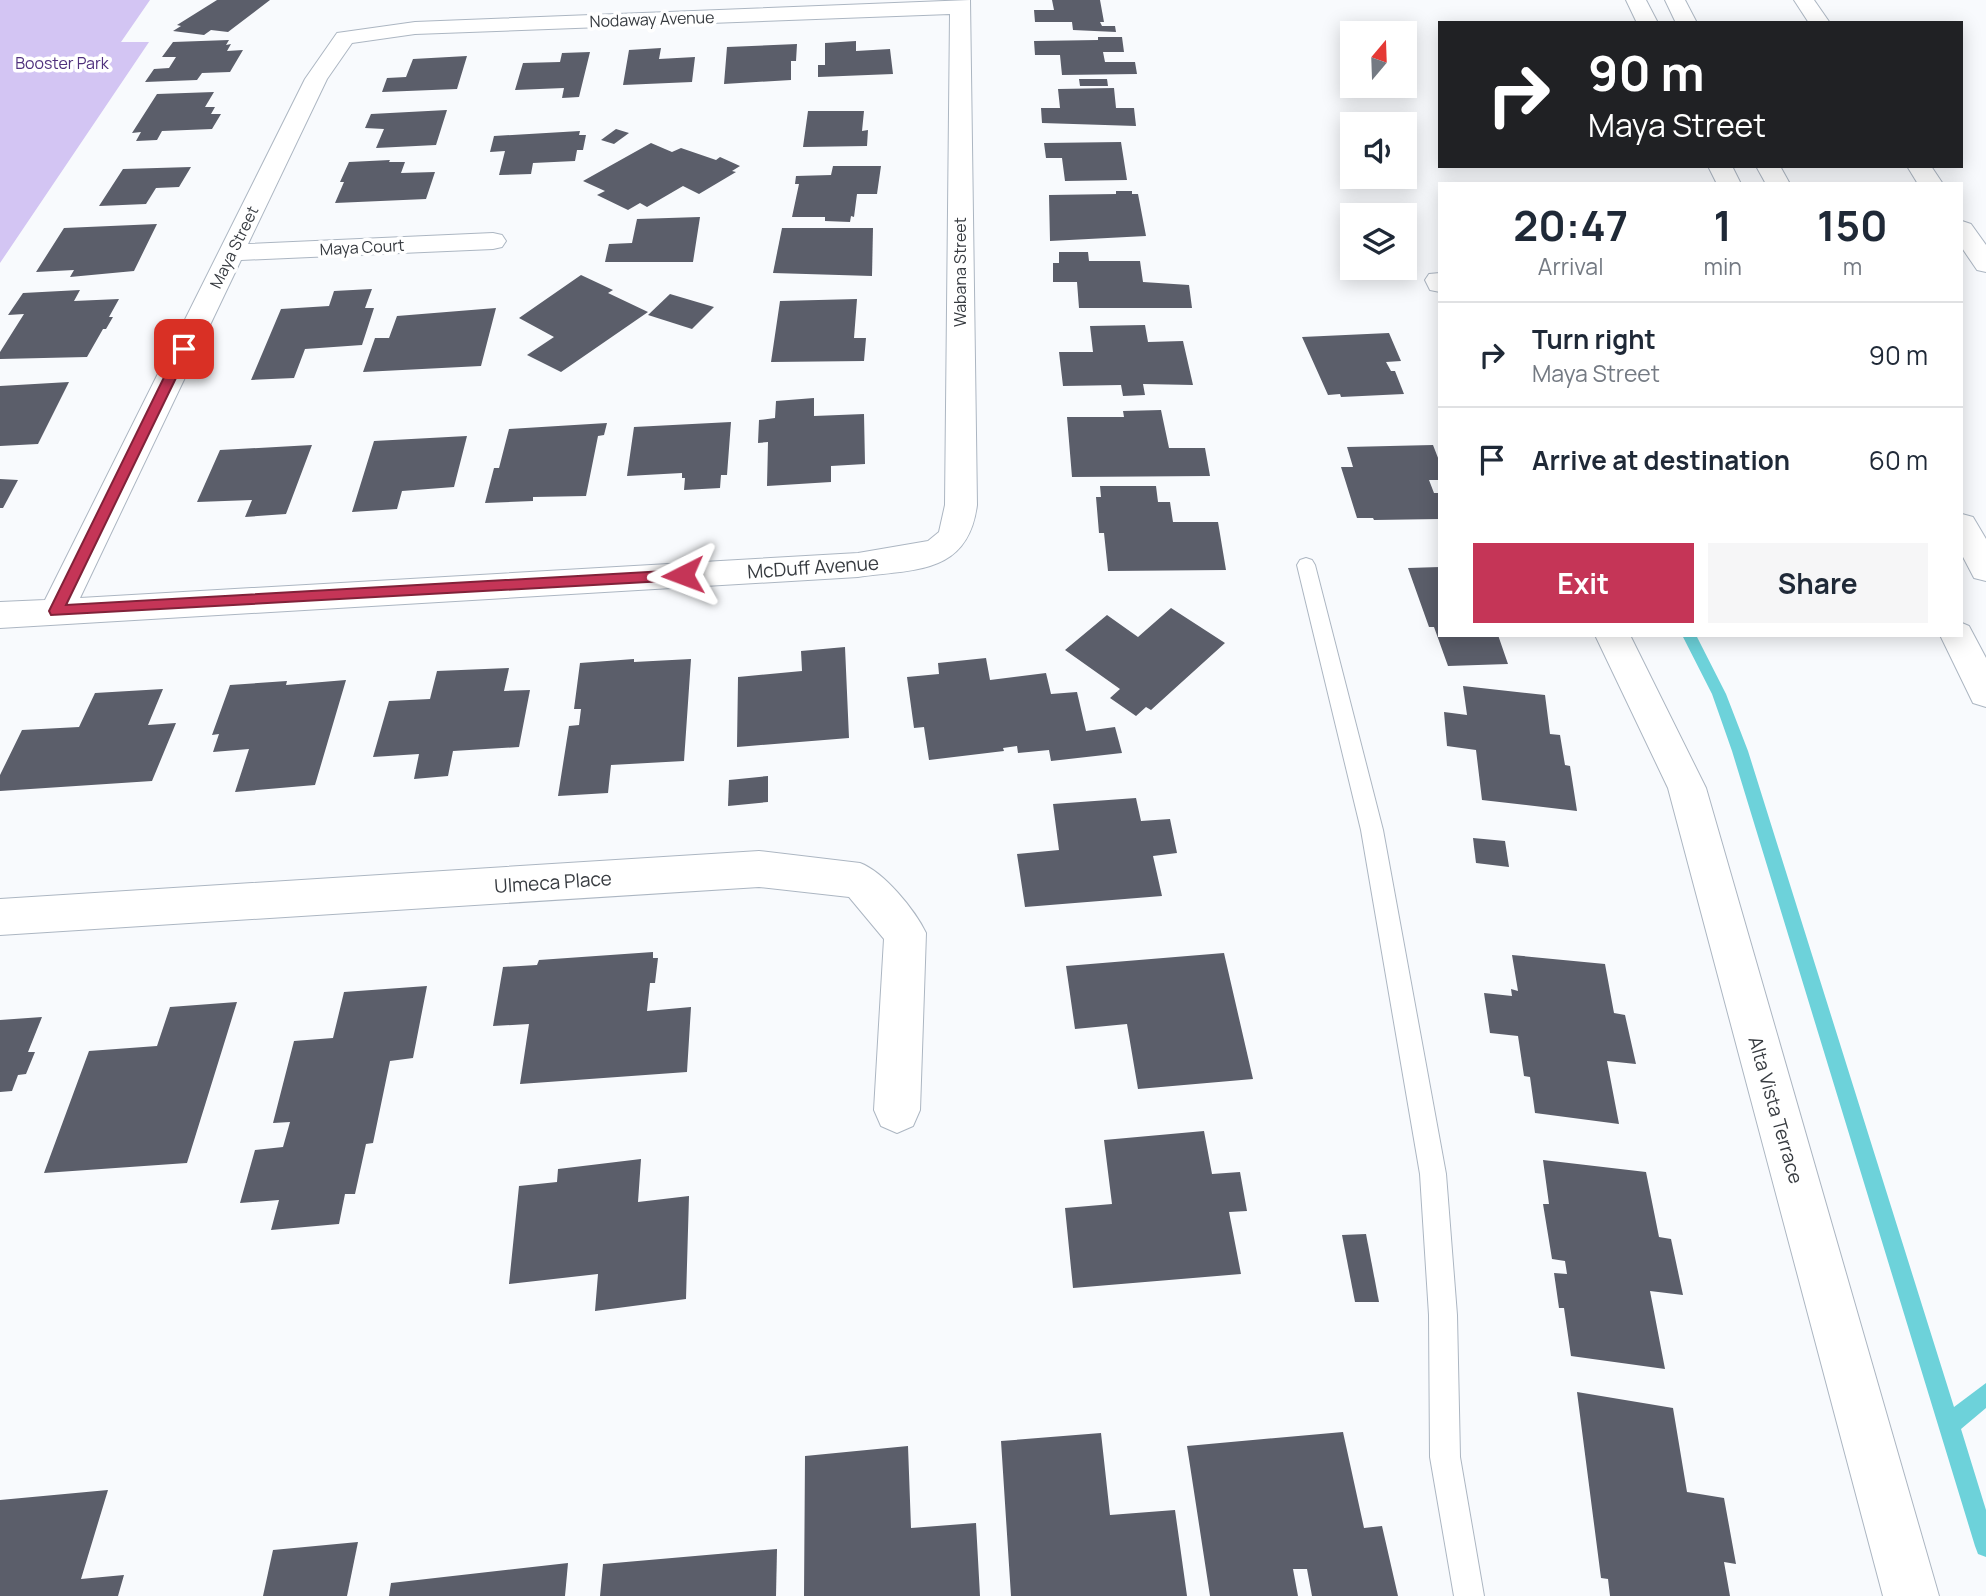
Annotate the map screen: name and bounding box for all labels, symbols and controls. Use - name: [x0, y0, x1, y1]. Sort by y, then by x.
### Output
- street label: Nodaway Avenue: [589, 6, 715, 32]
- north arrow: [1340, 21, 1418, 98]
- map controls: [1340, 21, 1417, 280]
- text: 90 m: [1588, 39, 1705, 106]
- icon: right: [1473, 49, 1564, 140]
- park label: Booster Park: [15, 52, 110, 74]
- text: Maya Street: [1588, 103, 1766, 147]
- button: sound: [1340, 112, 1417, 189]
- text: 20:47: [1513, 196, 1628, 254]
- text: 1: [1713, 196, 1732, 254]
- text: 150: [1817, 196, 1888, 254]
- street label: Maya Street: [205, 202, 263, 292]
- button: layers: [1340, 203, 1417, 280]
- street label: Wabana Street: [949, 217, 971, 327]
- street label: Maya Court: [319, 234, 405, 260]
- text: Arrival: [1538, 250, 1604, 282]
- text: min: [1703, 250, 1742, 282]
- text: m: [1843, 250, 1862, 282]
- pin: [154, 319, 214, 379]
- text: Turn right: [1532, 321, 1656, 357]
- icon: arrive: [165, 330, 203, 368]
- icon: right: [1473, 336, 1511, 374]
- text: 90 m: [1869, 337, 1928, 373]
- text: Maya Street: [1532, 357, 1660, 389]
- icon: arrive: [1473, 441, 1511, 479]
- text: Arrive at destination: [1532, 442, 1790, 478]
- text: 60 m: [1869, 442, 1928, 478]
- position arrow: [646, 538, 720, 612]
- button: Exit: [1473, 543, 1694, 623]
- button: Share: [1708, 543, 1928, 623]
- street label: McDuff Avenue: [746, 549, 880, 585]
- street label: Ulmeca Place: [493, 865, 613, 899]
- street label: Alta Vista Terrace: [1743, 1033, 1809, 1187]

